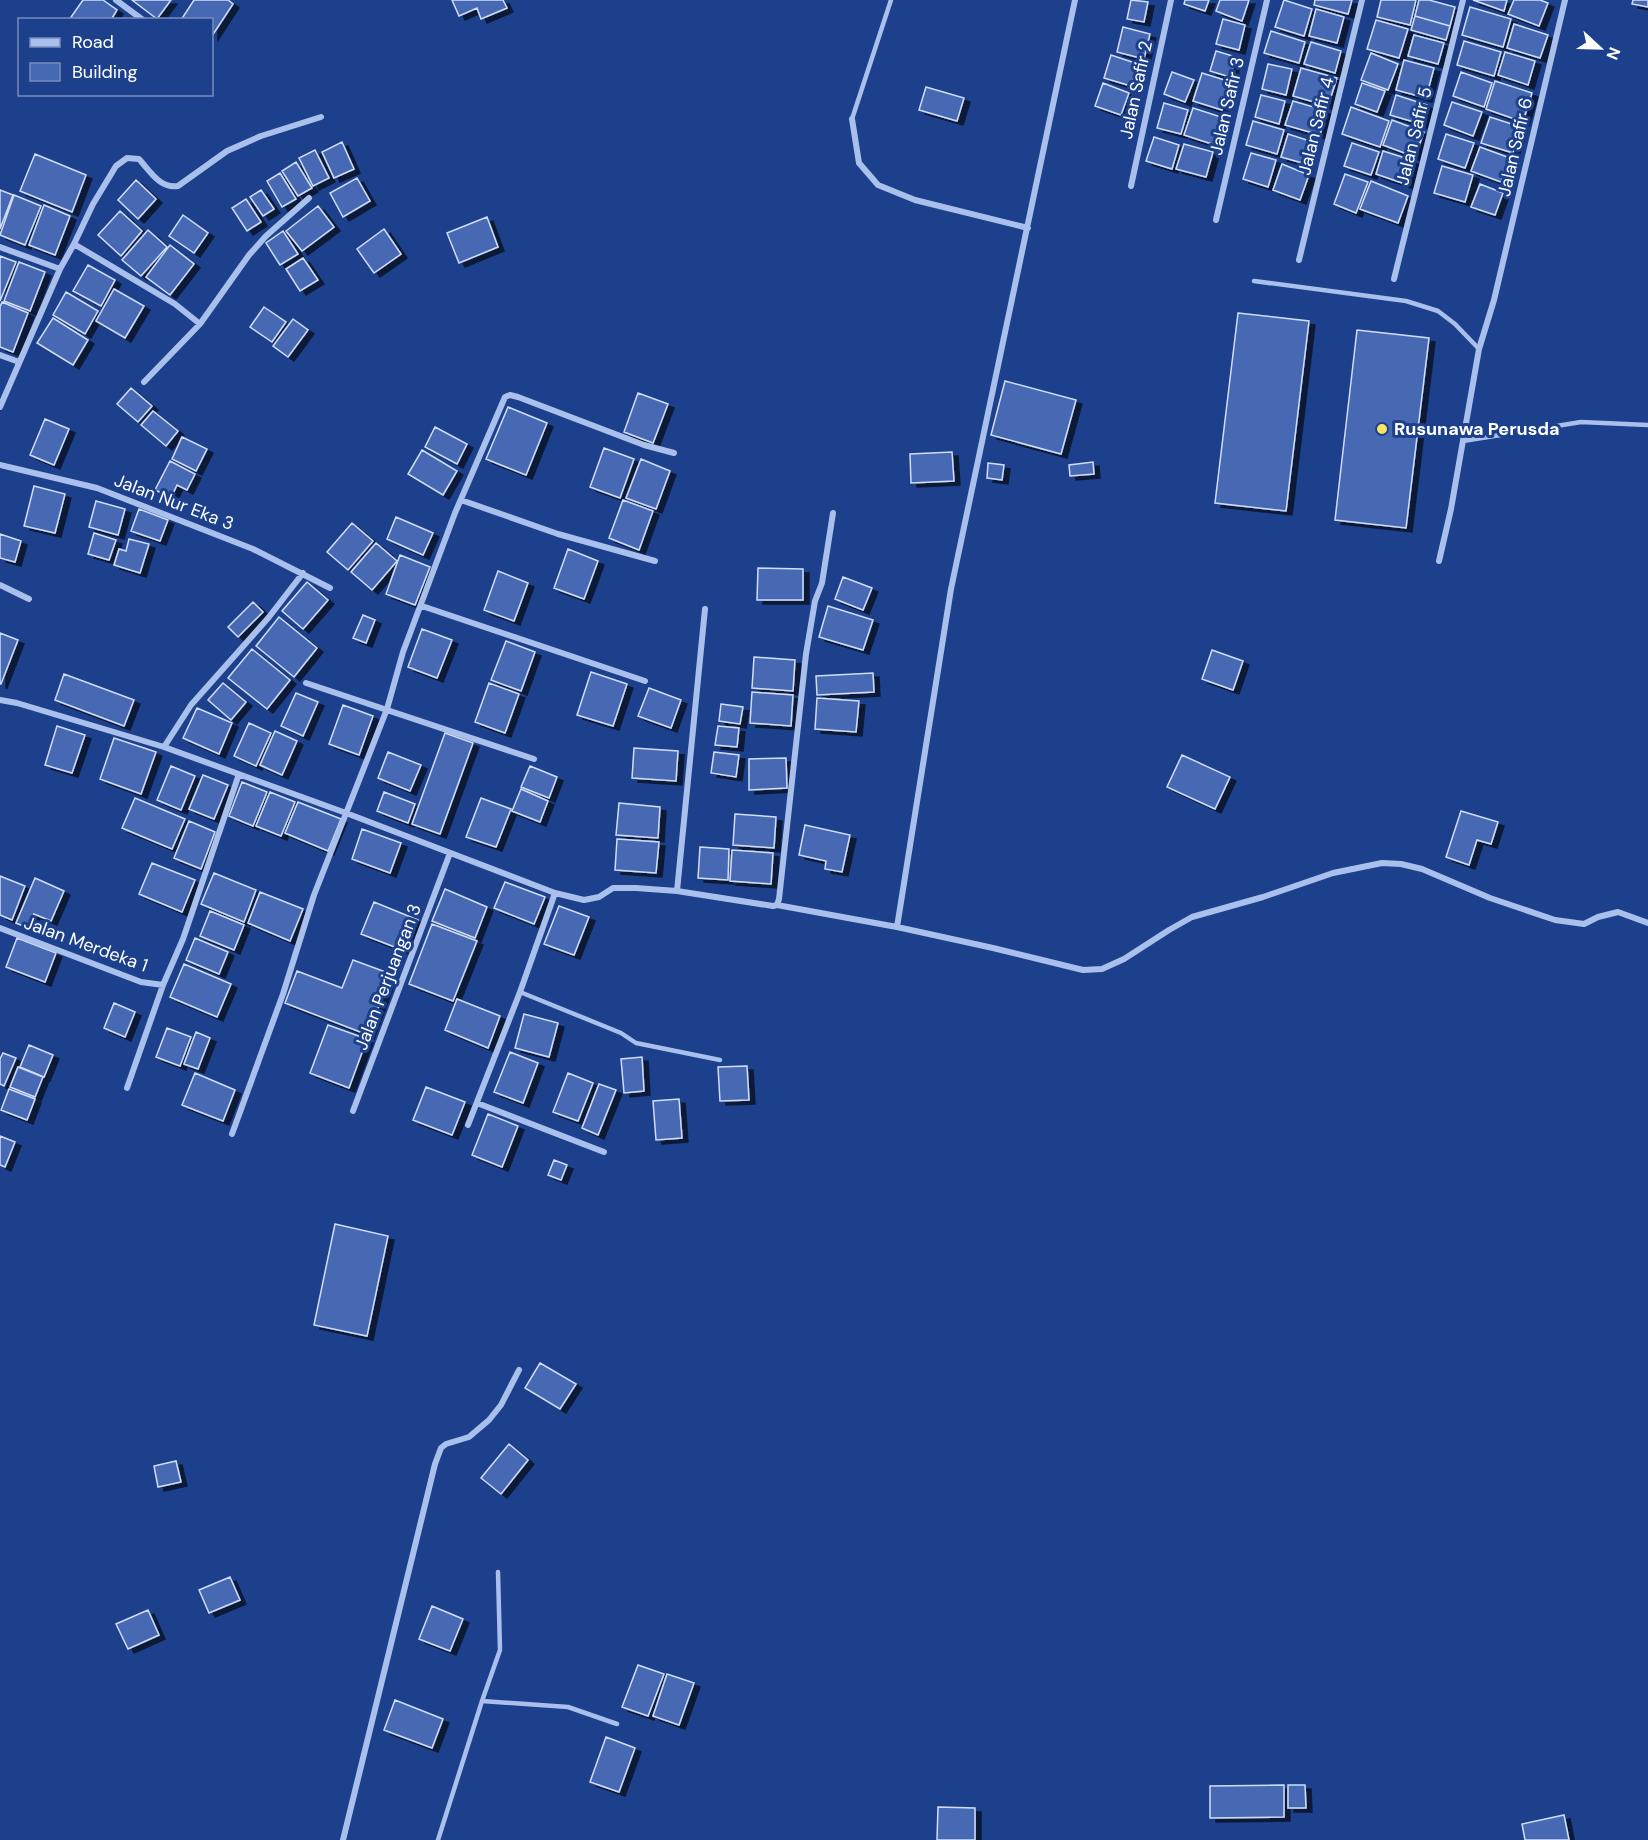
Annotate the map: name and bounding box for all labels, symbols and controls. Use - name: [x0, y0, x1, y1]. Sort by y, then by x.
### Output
- legend: [18, 18, 213, 96]
- north arrow: [1570, 18, 1630, 78]
- text: Road: [72, 30, 114, 54]
- street label: Jalan Safir 2: [1114, 39, 1158, 141]
- text: N: [1602, 44, 1625, 63]
- street label: Jalan Safir 3: [1204, 54, 1250, 158]
- text: Building: [72, 60, 137, 84]
- street label: Jalan Safir 4: [1292, 74, 1340, 178]
- street label: Jalan Safir 5: [1390, 84, 1438, 188]
- street label: Jalan Safir 6: [1492, 95, 1538, 199]
- place label: Rusunawa Perusda: [1394, 417, 1560, 441]
- marker: Rusunawa Perusda: [1375, 422, 1389, 436]
- street label: Jalan Nur Eka 3: [111, 468, 237, 536]
- street label: Jalan Perjuangan 3: [349, 900, 427, 1054]
- street label: Jalan Merdeka 1: [21, 910, 151, 978]

